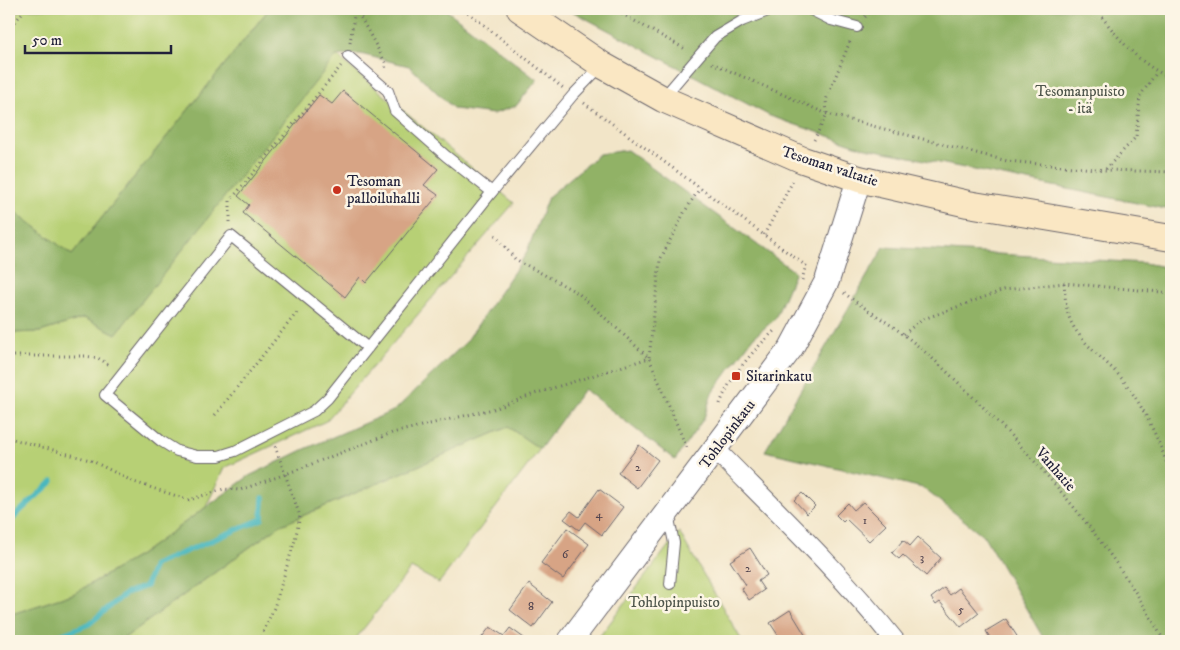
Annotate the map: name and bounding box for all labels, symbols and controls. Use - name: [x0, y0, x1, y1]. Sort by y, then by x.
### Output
- scale bar: [25, 22, 171, 54]
- text: 50 m: [32, 31, 62, 50]
- park label: Tesomanpuisto - itä: [1035, 82, 1125, 118]
- street label: Tesoman valtatie: [779, 142, 881, 191]
- place label: Tesoman palloiluhalli: [346, 172, 420, 208]
- marker: Tesoman palloiluhalli: [331, 184, 343, 196]
- place label: Sitarinkatu: [746, 367, 812, 386]
- marker: Sitarinkatu: [730, 370, 742, 382]
- street label: Tohlopinkatu: [695, 396, 760, 473]
- street label: Vanhatie: [1031, 443, 1080, 495]
- house number: 2: [635, 460, 641, 475]
- house number: 4: [596, 507, 604, 522]
- house number: 1: [863, 513, 867, 528]
- house number: 6: [562, 547, 569, 562]
- house number: 3: [920, 550, 924, 565]
- house number: 2: [745, 561, 751, 576]
- park label: Tohlopinpuisto: [628, 593, 720, 612]
- house number: 8: [528, 599, 534, 614]
- house number: 5: [958, 602, 964, 617]

